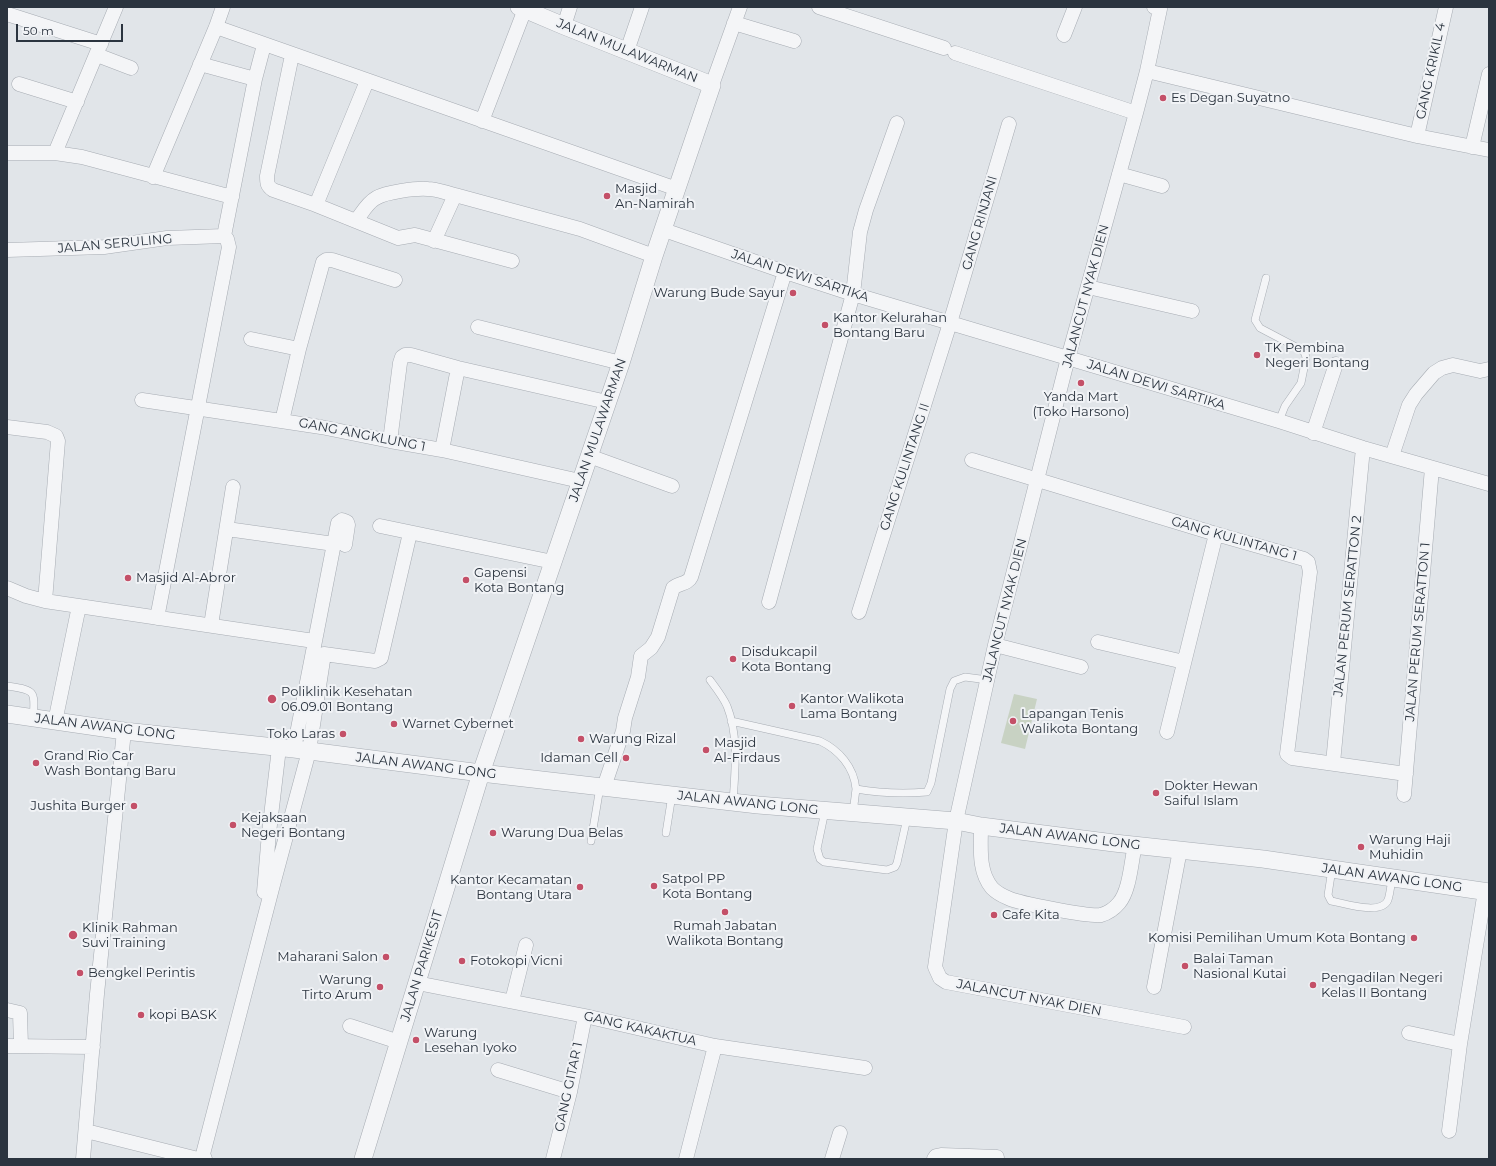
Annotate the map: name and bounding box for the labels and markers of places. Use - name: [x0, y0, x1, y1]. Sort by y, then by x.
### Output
- place label: Es Degan Suyatno: [1171, 90, 1290, 106]
- marker: Es Degan Suyatno: [1158, 93, 1168, 103]
- place label: Masjid An-Namirah: [615, 181, 695, 212]
- marker: Masjid An-Namirah: [602, 191, 612, 201]
- place label: Warung Bude Sayur: [654, 285, 785, 301]
- marker: Warung Bude Sayur: [788, 288, 798, 298]
- place label: Kantor Kelurahan Bontang Baru: [833, 310, 947, 341]
- marker: Kantor Kelurahan Bontang Baru: [820, 320, 830, 330]
- place label: TK Pembina Negeri Bontang: [1265, 340, 1369, 371]
- marker: TK Pembina Negeri Bontang: [1252, 350, 1262, 360]
- marker: Yanda Mart (Toko Harsono): [1076, 378, 1086, 388]
- place label: Yanda Mart (Toko Harsono): [1032, 389, 1130, 420]
- place label: Gapensi Kota Bontang: [474, 565, 564, 596]
- place label: Masjid Al-Abror: [136, 570, 236, 586]
- marker: Masjid Al-Abror: [123, 573, 133, 583]
- marker: Gapensi Kota Bontang: [461, 575, 471, 585]
- place label: Disdukcapil Kota Bontang: [741, 644, 831, 675]
- marker: Disdukcapil Kota Bontang: [728, 654, 738, 664]
- place label: Poliklinik Kesehatan 06.09.01 Bontang: [281, 684, 412, 715]
- place label: Kantor Walikota Lama Bontang: [800, 691, 904, 722]
- marker: Poliklinik Kesehatan 06.09.01 Bontang: [266, 693, 278, 705]
- marker: Kantor Walikota Lama Bontang: [787, 701, 797, 711]
- place label: Lapangan Tenis Walikota Bontang: [1021, 706, 1138, 737]
- place label: Warnet Cybernet: [402, 716, 514, 732]
- marker: Lapangan Tenis Walikota Bontang: [1008, 716, 1018, 726]
- marker: Warnet Cybernet: [389, 719, 399, 729]
- place label: Toko Laras: [267, 726, 335, 742]
- marker: Toko Laras: [338, 729, 348, 739]
- place label: Warung Rizal: [589, 731, 676, 747]
- marker: Warung Rizal: [576, 734, 586, 744]
- place label: Masjid Al-Firdaus: [714, 735, 780, 766]
- marker: Masjid Al-Firdaus: [701, 745, 711, 755]
- place label: Grand Rio Car Wash Bontang Baru: [44, 748, 176, 779]
- place label: Idaman Cell: [540, 750, 618, 766]
- marker: Idaman Cell: [621, 753, 631, 763]
- marker: Grand Rio Car Wash Bontang Baru: [31, 758, 41, 768]
- place label: Dokter Hewan Saiful Islam: [1164, 778, 1258, 809]
- marker: Dokter Hewan Saiful Islam: [1151, 788, 1161, 798]
- place label: Jushita Burger: [31, 798, 126, 814]
- marker: Jushita Burger: [129, 801, 139, 811]
- place label: Kejaksaan Negeri Bontang: [241, 810, 345, 841]
- marker: Kejaksaan Negeri Bontang: [228, 820, 238, 830]
- place label: Warung Dua Belas: [501, 825, 623, 841]
- marker: Warung Dua Belas: [488, 828, 498, 838]
- place label: Warung Haji Muhidin: [1369, 832, 1451, 863]
- marker: Warung Haji Muhidin: [1356, 842, 1366, 852]
- place label: Satpol PP Kota Bontang: [662, 871, 752, 902]
- place label: Kantor Kecamatan Bontang Utara: [450, 872, 572, 903]
- marker: Satpol PP Kota Bontang: [649, 881, 659, 891]
- marker: Kantor Kecamatan Bontang Utara: [575, 882, 585, 892]
- marker: Rumah Jabatan Walikota Bontang: [720, 907, 730, 917]
- place label: Cafe Kita: [1002, 907, 1060, 923]
- marker: Cafe Kita: [989, 910, 999, 920]
- place label: Rumah Jabatan Walikota Bontang: [666, 918, 784, 949]
- place label: Klinik Rahman Suvi Training: [82, 920, 178, 951]
- marker: Klinik Rahman Suvi Training: [67, 929, 79, 941]
- place label: Komisi Pemilihan Umum Kota Bontang: [1148, 930, 1406, 946]
- marker: Komisi Pemilihan Umum Kota Bontang: [1409, 933, 1419, 943]
- place label: Maharani Salon: [277, 949, 378, 965]
- place label: Balai Taman Nasional Kutai: [1193, 951, 1287, 982]
- marker: Maharani Salon: [381, 952, 391, 962]
- place label: Fotokopi Vicni: [470, 953, 563, 969]
- marker: Fotokopi Vicni: [457, 956, 467, 966]
- marker: Balai Taman Nasional Kutai: [1180, 961, 1190, 971]
- place label: Bengkel Perintis: [88, 965, 195, 981]
- marker: Bengkel Perintis: [75, 968, 85, 978]
- place label: Pengadilan Negeri Kelas II Bontang: [1321, 970, 1443, 1001]
- place label: Warung Tirto Arum: [302, 972, 372, 1003]
- marker: Pengadilan Negeri Kelas II Bontang: [1308, 980, 1318, 990]
- marker: Warung Tirto Arum: [375, 982, 385, 992]
- place label: kopi BASK: [149, 1007, 217, 1023]
- marker: kopi BASK: [136, 1010, 146, 1020]
- place label: Warung Lesehan Iyoko: [424, 1025, 517, 1056]
- marker: Warung Lesehan Iyoko: [411, 1035, 421, 1045]

